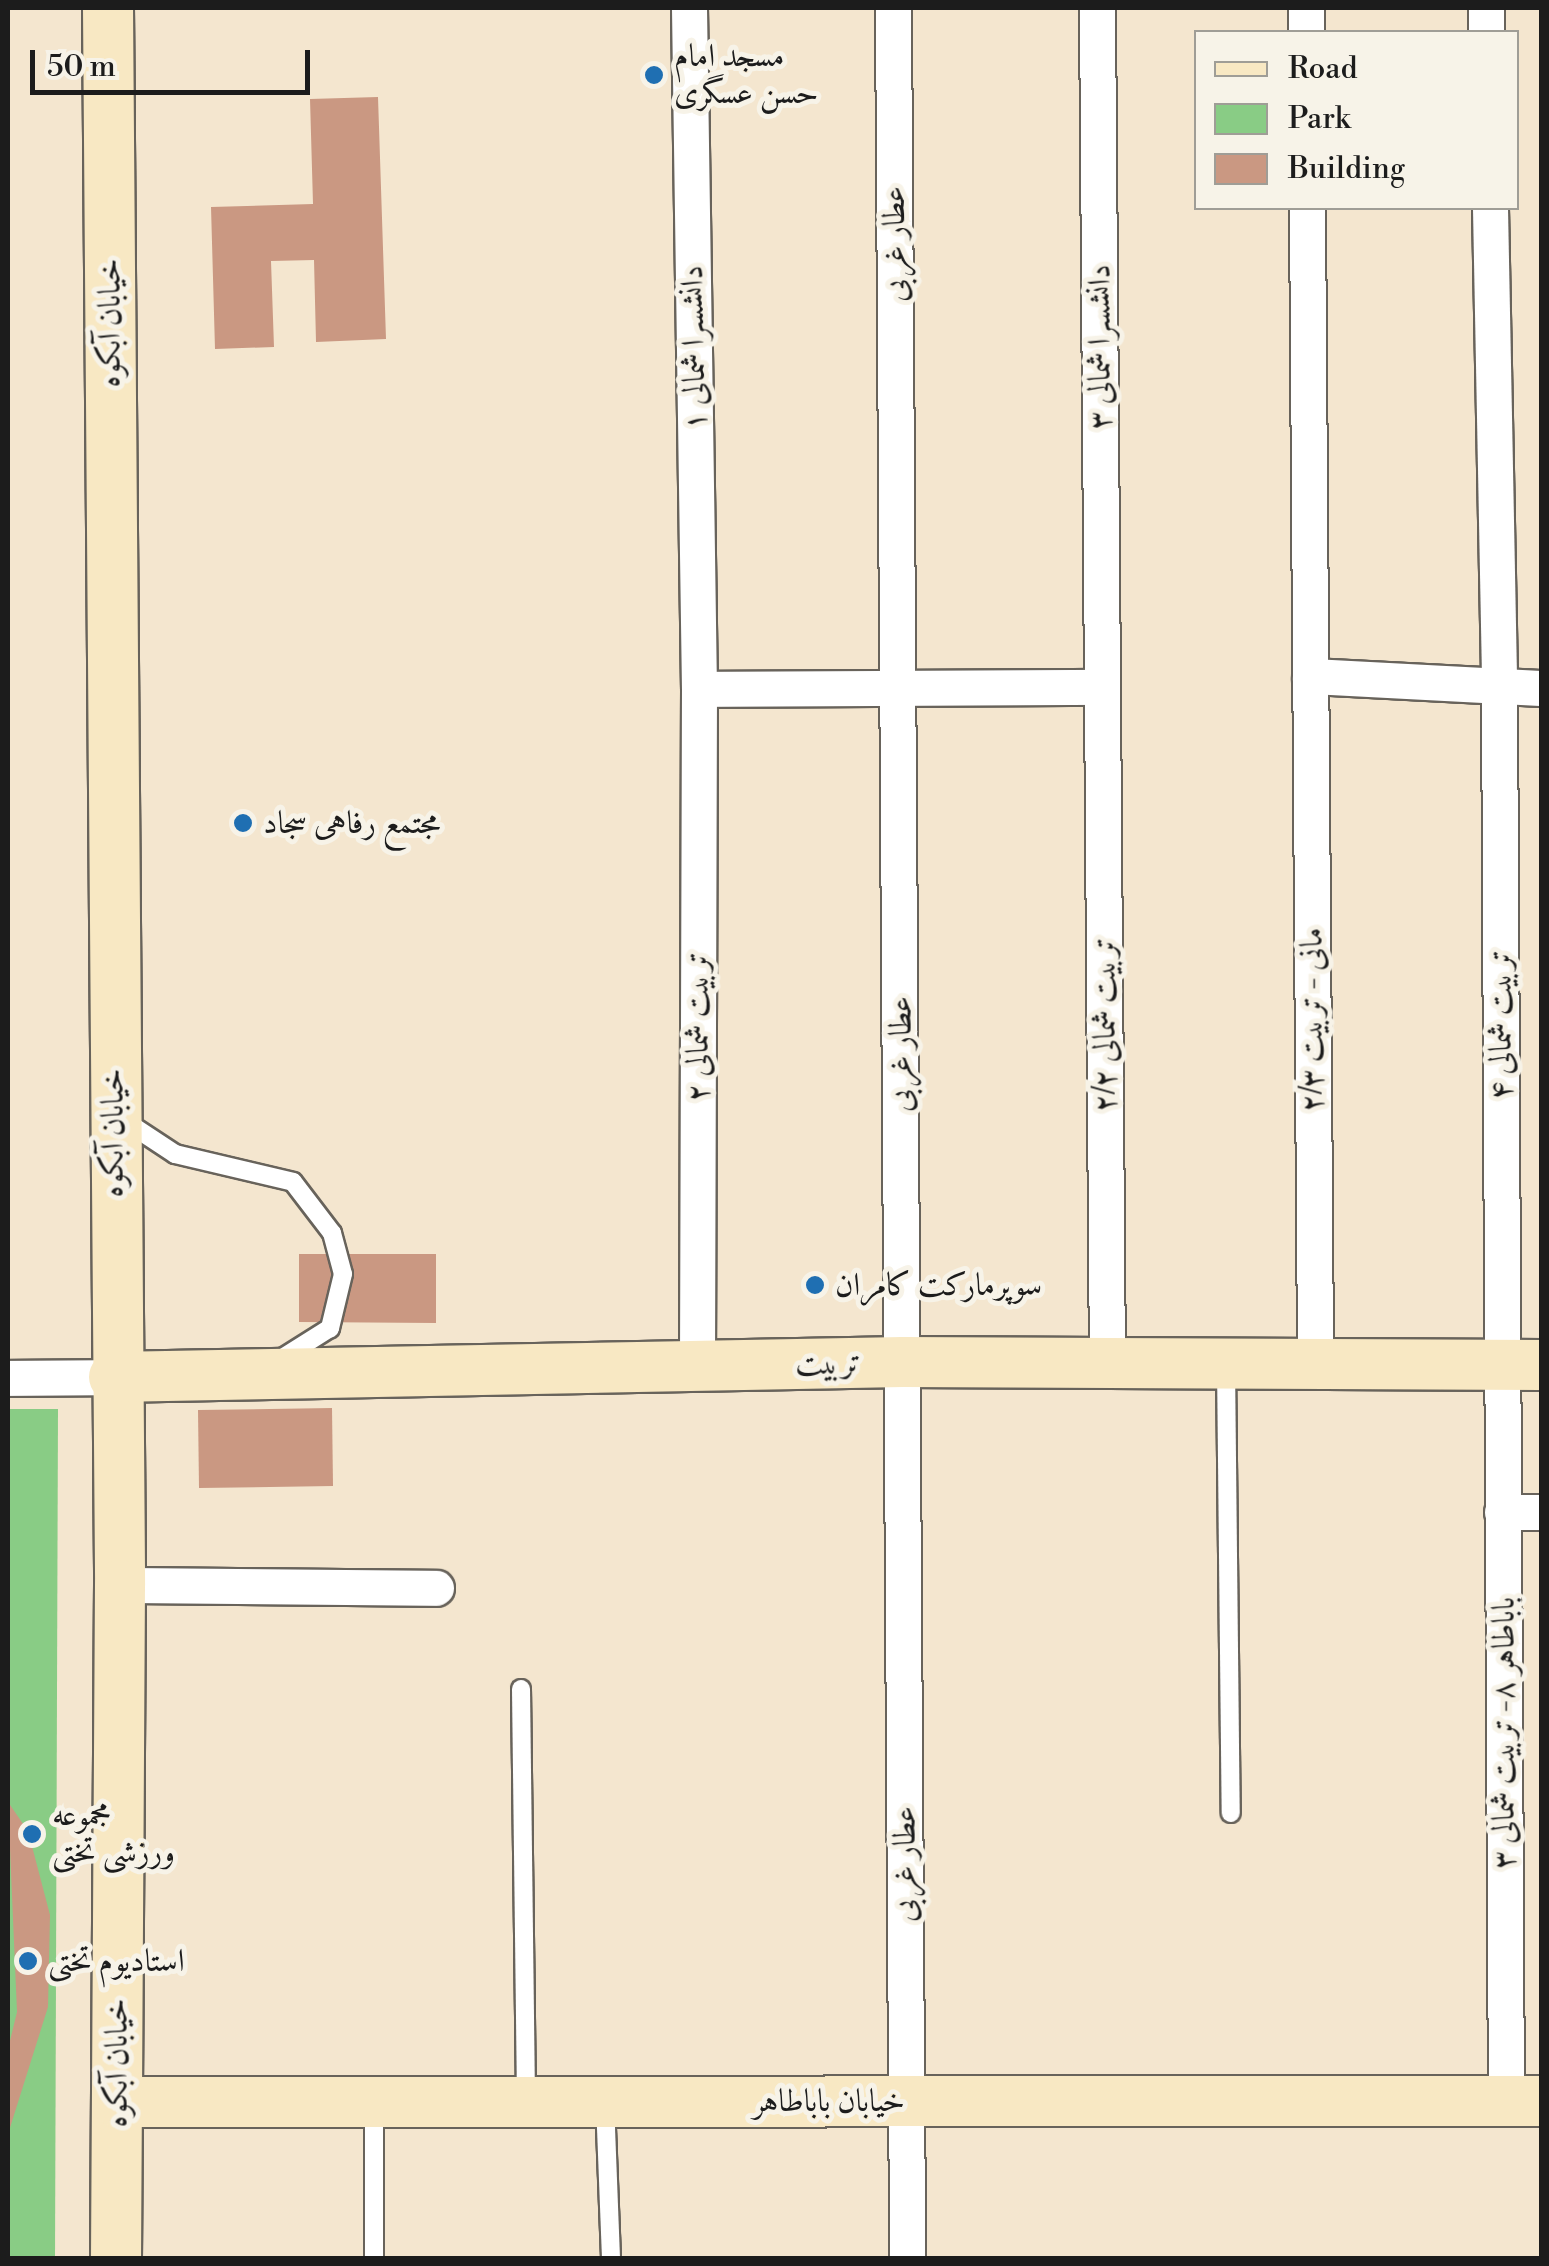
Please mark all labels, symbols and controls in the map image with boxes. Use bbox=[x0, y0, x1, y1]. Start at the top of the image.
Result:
scale bar bbox=[35, 30, 315, 92]
legend bbox=[1194, 30, 1519, 210]
place label: مسجد امام حسن عسگری bbox=[674, 38, 818, 113]
text: 50 m bbox=[47, 48, 116, 86]
text: Road bbox=[1288, 50, 1358, 88]
marker: مسجد امام حسن عسگری bbox=[643, 64, 665, 86]
text: Park bbox=[1288, 100, 1350, 138]
text: Building bbox=[1288, 150, 1405, 188]
street label: عطار غربی bbox=[875, 186, 915, 302]
street label: خیابان آبکوه bbox=[91, 258, 129, 388]
street label: دانشسرا شمالی ۳ bbox=[1081, 264, 1119, 430]
street label: دانشسرا شمالی ۱ bbox=[673, 265, 715, 431]
place label: مجتمع رفاهی سجاد bbox=[263, 804, 440, 842]
marker: مجتمع رفاهی سجاد bbox=[232, 812, 254, 834]
street label: مانی - تربیت ۲/۳ bbox=[1293, 928, 1331, 1112]
street label: تربیت شمالی ۲/۲ bbox=[1086, 937, 1124, 1113]
street label: تربیت شمالی ۴ bbox=[1482, 950, 1520, 1100]
street label: تربیت شمالی ۲ bbox=[679, 952, 717, 1102]
street label: عطار غربی bbox=[882, 996, 920, 1112]
street label: خیابان آبکوه bbox=[94, 1068, 132, 1198]
place label: سوپرمارکت کامران bbox=[835, 1266, 1042, 1304]
marker: سوپرمارکت کامران bbox=[804, 1274, 826, 1296]
street label: تربیت bbox=[795, 1344, 861, 1384]
street label: باباطاهر ۸- تربیت شمالی ۳ bbox=[1485, 1597, 1523, 1869]
place label: مجموعه ورزشی تختی bbox=[52, 1797, 175, 1872]
street label: عطار غربی bbox=[886, 1806, 924, 1922]
marker: مجموعه ورزشی تختی bbox=[21, 1823, 43, 1845]
place label: استادیوم تختی bbox=[48, 1942, 185, 1980]
marker: استادیوم تختی bbox=[17, 1950, 39, 1972]
street label: خیابان آبکوه bbox=[98, 1998, 136, 2128]
street label: خیابان باباطاهر bbox=[753, 2082, 905, 2120]

